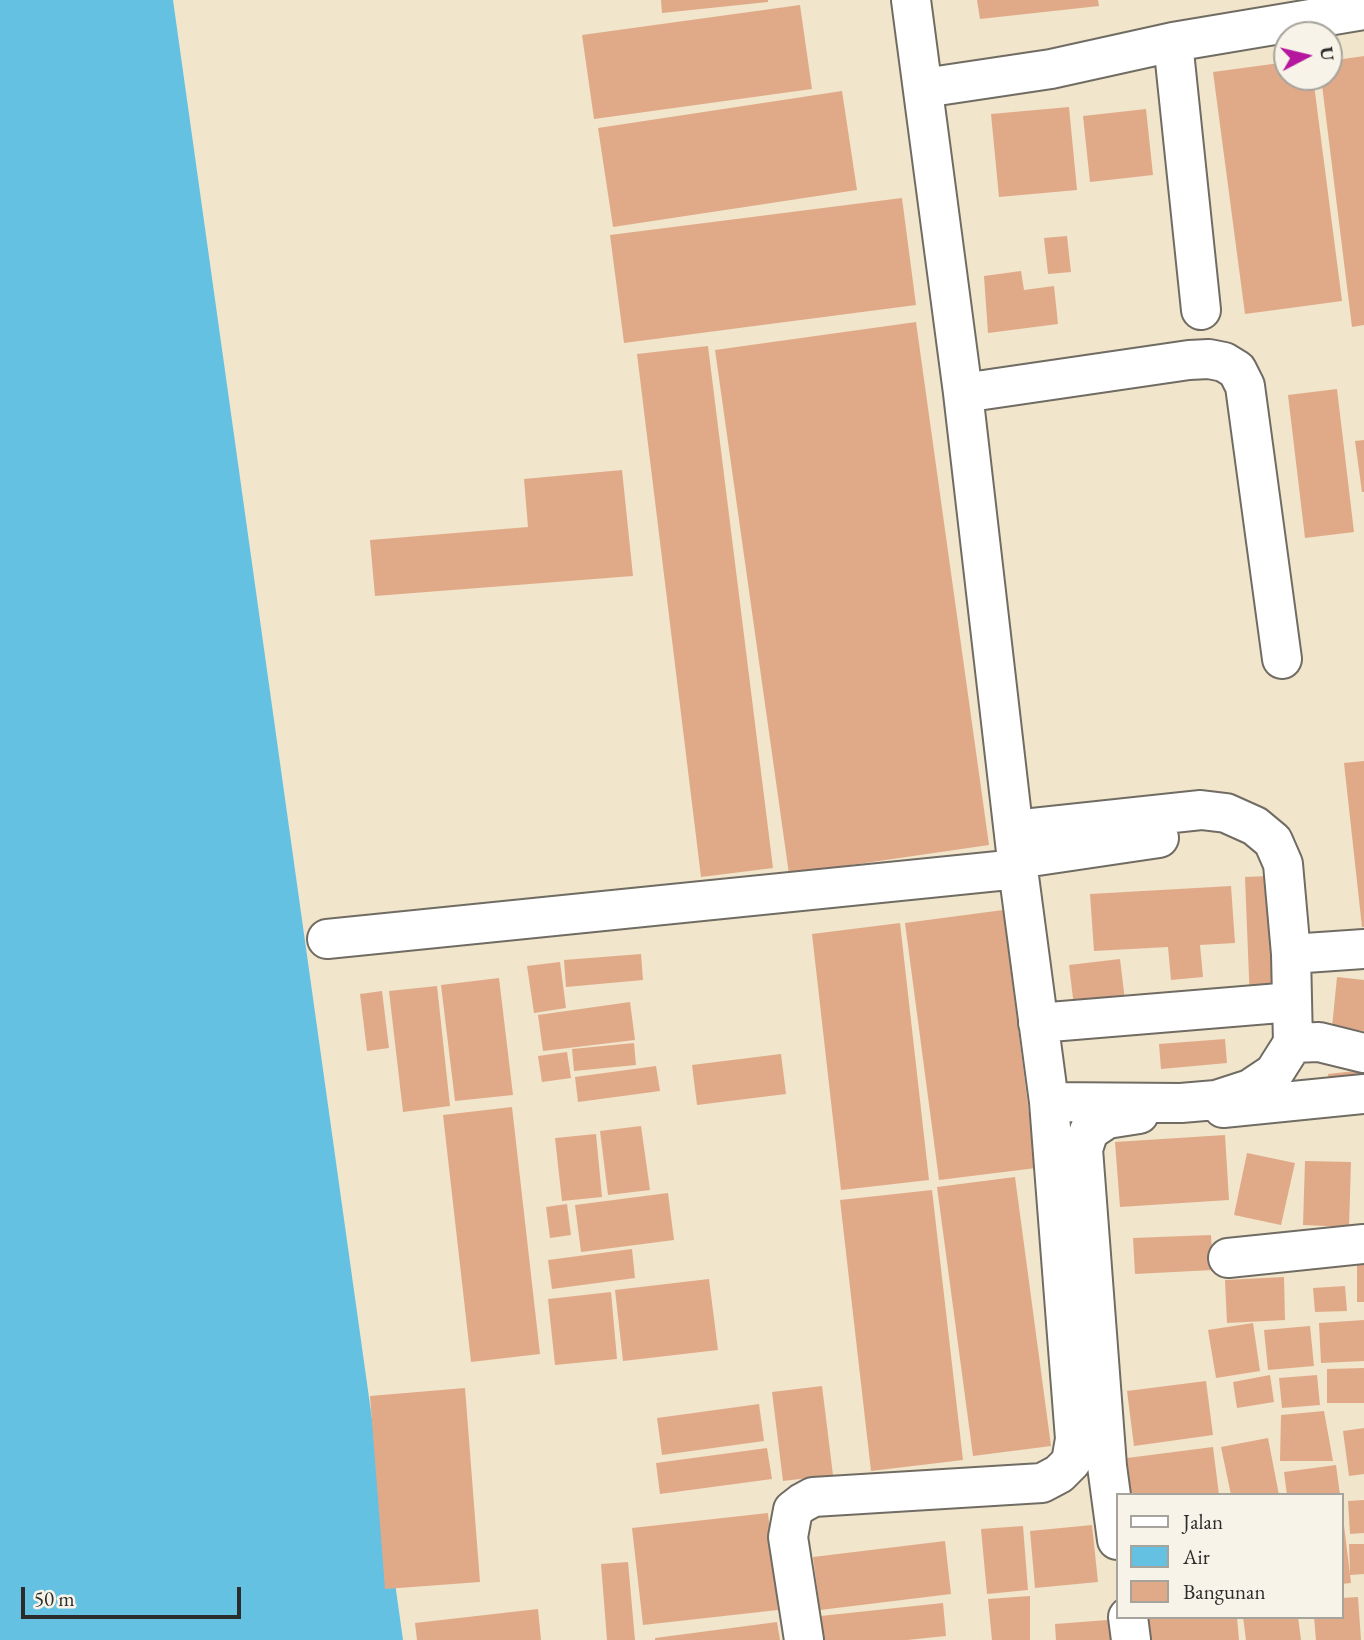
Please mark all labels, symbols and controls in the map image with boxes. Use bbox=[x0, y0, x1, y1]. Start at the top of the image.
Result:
north arrow bbox=[1273, 21, 1343, 91]
text: U bbox=[1314, 45, 1341, 62]
legend bbox=[1116, 1493, 1343, 1619]
text: Jalan bbox=[1183, 1508, 1223, 1535]
text: Air bbox=[1183, 1543, 1210, 1570]
scale bar bbox=[24, 1574, 245, 1618]
text: Bangunan bbox=[1183, 1578, 1266, 1605]
text: 50 m bbox=[34, 1585, 75, 1612]

